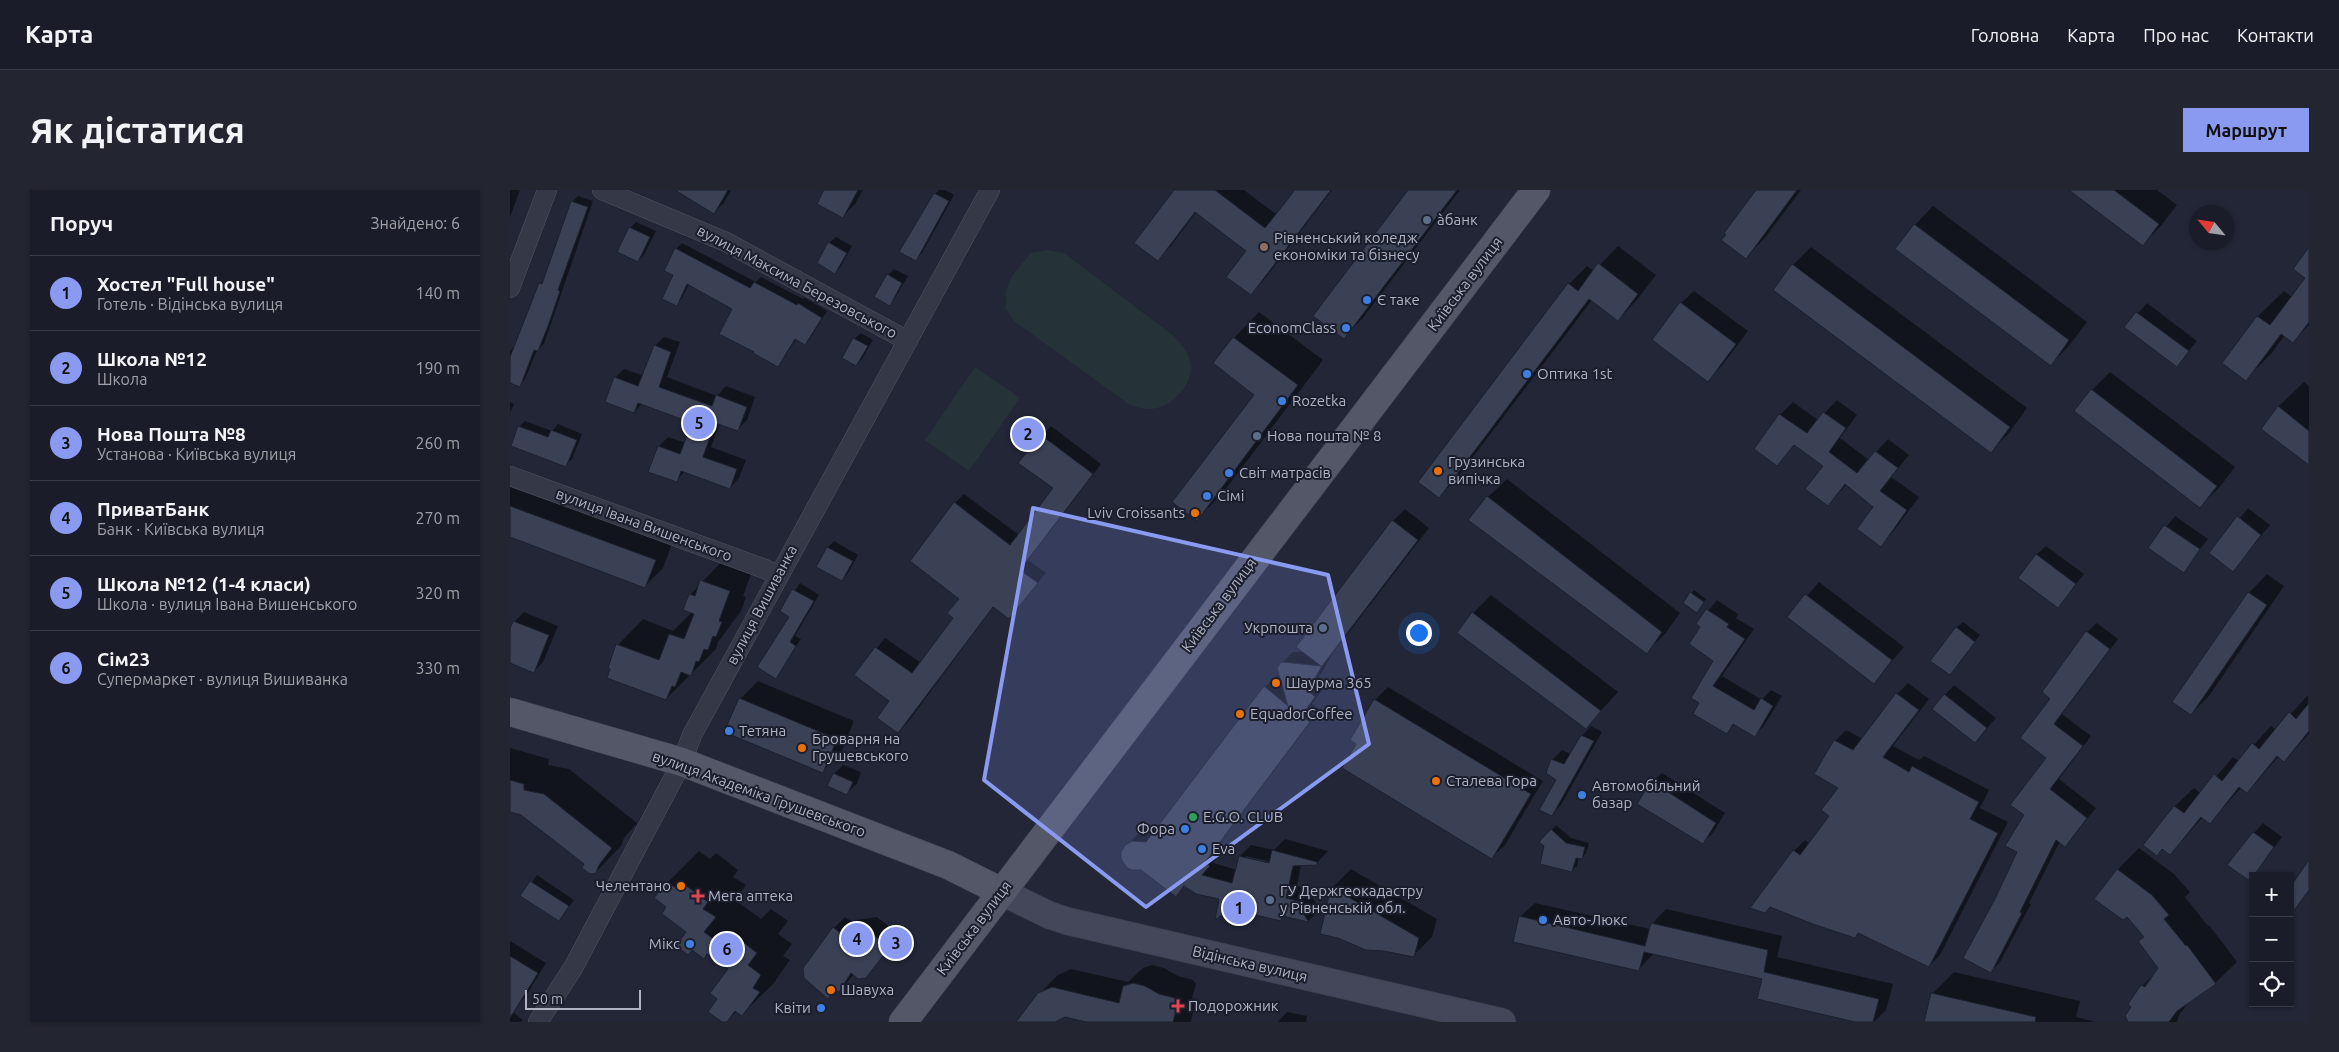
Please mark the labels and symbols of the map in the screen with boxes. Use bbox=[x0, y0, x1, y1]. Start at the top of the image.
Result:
north arrow bbox=[2189, 205, 2234, 250]
place label: а̀банк bbox=[1437, 211, 1478, 228]
marker: а̀банк bbox=[1421, 214, 1433, 226]
street label: вулиця Максима Березовського bbox=[694, 222, 900, 342]
place label: Рівненський коледж економіки та бізнесу bbox=[1274, 229, 1419, 263]
street label: Київська вулиця bbox=[1424, 233, 1505, 334]
marker: Рівненський коледж економіки та бізнесу bbox=[1258, 241, 1270, 253]
place label: Є таке bbox=[1377, 291, 1420, 308]
marker: Є таке bbox=[1361, 294, 1373, 306]
place label: EconomClass bbox=[1248, 319, 1336, 336]
marker: EconomClass bbox=[1340, 322, 1352, 334]
place label: Оптика 1st bbox=[1537, 365, 1613, 382]
marker: Оптика 1st bbox=[1521, 368, 1533, 380]
place label: Rozetka bbox=[1292, 392, 1346, 409]
marker: Rozetka bbox=[1276, 395, 1288, 407]
pin: 5 bbox=[683, 404, 715, 442]
pin: 2 bbox=[1012, 415, 1044, 453]
place label: Нова пошта № 8 bbox=[1267, 427, 1381, 444]
marker: Нова пошта № 8 bbox=[1251, 430, 1263, 442]
place label: Грузинська випічка bbox=[1448, 453, 1525, 487]
place label: Світ матрасів bbox=[1239, 464, 1331, 481]
marker: Грузинська випічка bbox=[1432, 465, 1444, 477]
marker: Світ матрасів bbox=[1223, 467, 1235, 479]
street label: вулиця Івана Вишенського bbox=[554, 485, 735, 564]
place label: Сімі bbox=[1217, 487, 1244, 504]
marker: Сімі bbox=[1201, 490, 1213, 502]
place label: Lviv Croissants bbox=[1087, 504, 1185, 521]
marker: Lviv Croissants bbox=[1189, 507, 1201, 519]
street label: вулиця Вишиванка bbox=[723, 542, 800, 667]
street label: Київська вулиця bbox=[1178, 554, 1259, 655]
place label: Укрпошта bbox=[1244, 619, 1313, 636]
your location bbox=[1406, 620, 1432, 646]
marker: Укрпошта bbox=[1317, 622, 1329, 634]
place label: Шаурма 365 bbox=[1286, 674, 1372, 691]
marker: Шаурма 365 bbox=[1270, 677, 1282, 689]
place label: EquadorCoffee bbox=[1250, 705, 1353, 722]
marker: EquadorCoffee bbox=[1234, 708, 1246, 720]
place label: Тетяна bbox=[739, 722, 786, 739]
marker: Тетяна bbox=[723, 725, 735, 737]
place label: Броварня на Грушевського bbox=[812, 730, 909, 764]
marker: Броварня на Грушевського bbox=[796, 742, 808, 754]
street label: вулиця Академіка Грушевського bbox=[650, 747, 868, 840]
place label: Сталева Гора bbox=[1446, 772, 1537, 789]
marker: Сталева Гора bbox=[1430, 775, 1442, 787]
place label: Автомобільний базар bbox=[1592, 777, 1701, 811]
marker: Автомобільний базар bbox=[1576, 789, 1588, 801]
place label: E.G.O. CLUB bbox=[1203, 808, 1283, 825]
marker: E.G.O. CLUB bbox=[1187, 811, 1199, 823]
place label: Фора bbox=[1137, 820, 1175, 837]
marker: Фора bbox=[1179, 823, 1191, 835]
place label: Eva bbox=[1212, 840, 1235, 857]
marker: Eva bbox=[1196, 843, 1208, 855]
place label: Челентано bbox=[596, 877, 671, 894]
street label: Київська вулиця bbox=[933, 877, 1014, 978]
marker: Челентано bbox=[675, 880, 687, 892]
place label: ГУ Держгеокадастру у Рівненській обл. bbox=[1280, 882, 1423, 916]
place label: Мега аптека bbox=[708, 887, 793, 904]
pin: 1 bbox=[1223, 889, 1255, 927]
marker: Мега аптека bbox=[692, 890, 704, 902]
marker: ГУ Держгеокадастру у Рівненській обл. bbox=[1264, 894, 1276, 906]
place label: Авто-Люкс bbox=[1553, 911, 1628, 928]
marker: Авто-Люкс bbox=[1537, 914, 1549, 926]
pin: 4 bbox=[841, 920, 873, 958]
pin: 3 bbox=[880, 924, 912, 962]
pin: 6 bbox=[711, 930, 743, 968]
place label: Мікс bbox=[649, 935, 680, 952]
marker: Мікс bbox=[684, 938, 696, 950]
street label: Відінська вулиця bbox=[1191, 942, 1309, 985]
place label: Шавуха bbox=[841, 981, 894, 998]
marker: Шавуха bbox=[825, 984, 837, 996]
scale bar bbox=[525, 987, 641, 1010]
place label: Подорожник bbox=[1188, 997, 1279, 1014]
place label: Квіти bbox=[774, 999, 811, 1016]
marker: Подорожник bbox=[1172, 1000, 1184, 1012]
marker: Квіти bbox=[815, 1002, 827, 1014]

